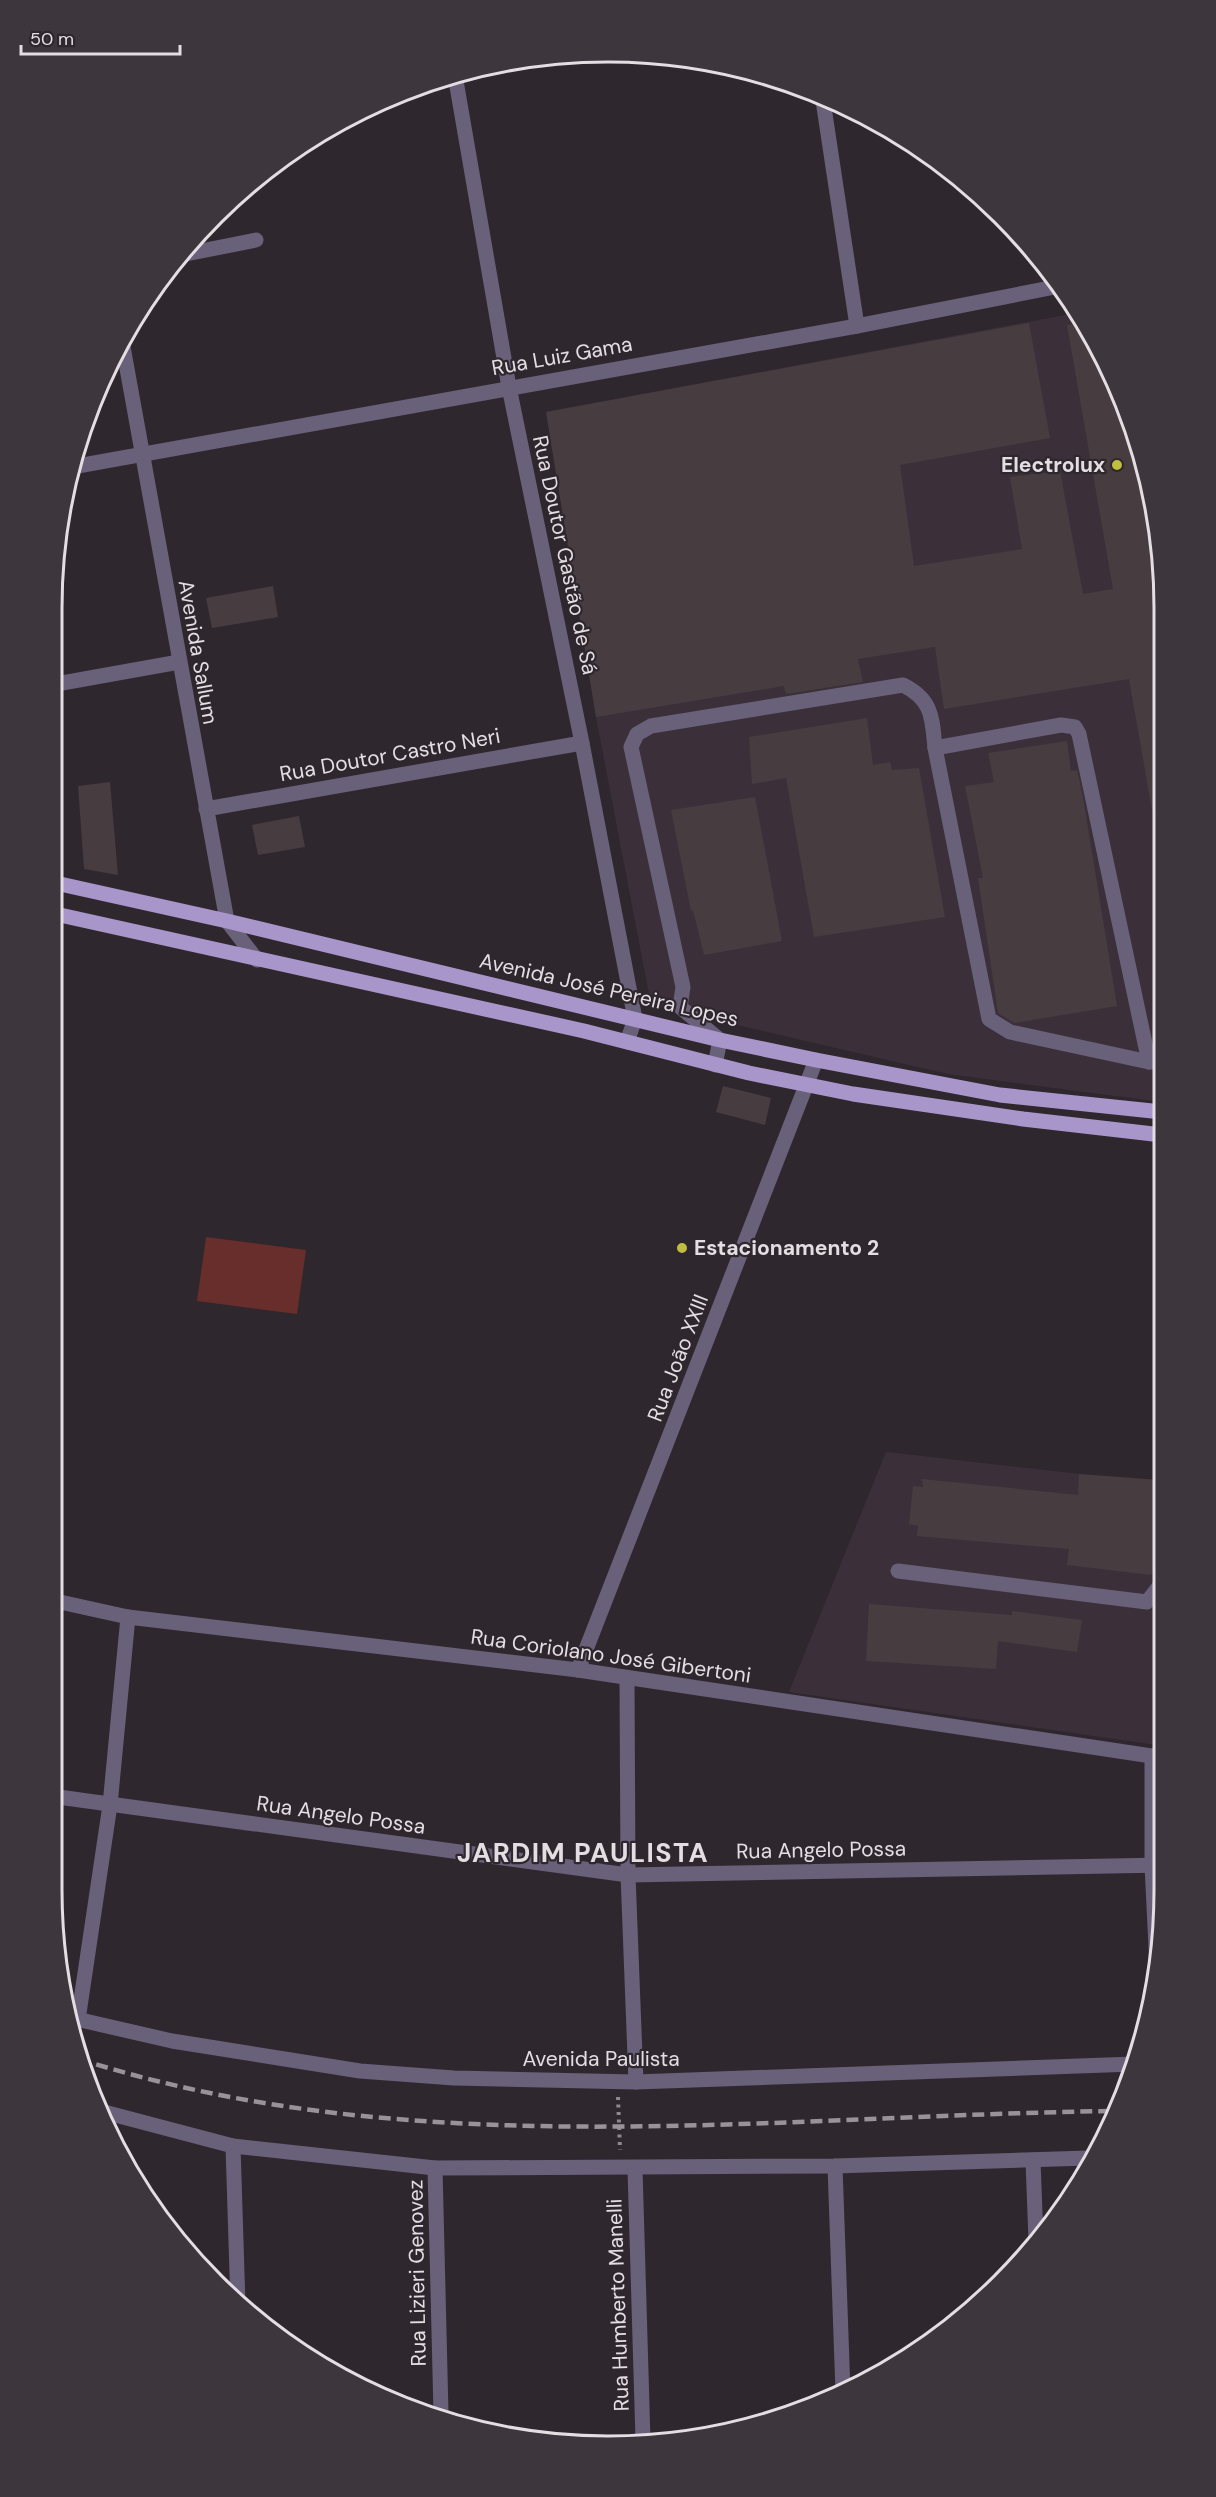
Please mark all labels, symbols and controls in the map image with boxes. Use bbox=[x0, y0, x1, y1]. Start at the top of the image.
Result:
scale bar bbox=[21, 18, 180, 56]
text: 50 m bbox=[30, 27, 74, 51]
street label: Rua Luiz Gama bbox=[489, 330, 635, 382]
street label: Rua Doutor Gastão de Sá bbox=[526, 433, 604, 677]
place label: Electrolux bbox=[1001, 451, 1105, 479]
marker: Electrolux bbox=[1110, 458, 1124, 472]
street label: Avenida Sallum bbox=[172, 578, 224, 726]
street label: Rua Doutor Castro Neri bbox=[277, 722, 503, 788]
street label: Avenida José Pereira Lopes bbox=[477, 947, 741, 1033]
place label: Estacionamento 2 bbox=[694, 1234, 879, 1262]
marker: Estacionamento 2 bbox=[675, 1241, 689, 1255]
street label: Rua João XXIII bbox=[641, 1290, 715, 1426]
street label: Rua Coriolano José Gibertoni bbox=[469, 1622, 753, 1690]
street label: Rua Angelo Possa bbox=[255, 1789, 427, 1841]
district label: JARDIM PAULISTA bbox=[457, 1835, 709, 1870]
street label: Rua Angelo Possa bbox=[736, 1835, 906, 1865]
street label: Avenida Paulista bbox=[522, 2045, 680, 2073]
street label: Rua Lizieri Genovez bbox=[401, 2180, 433, 2366]
street label: Rua Humberto Manelli bbox=[600, 2198, 636, 2412]

